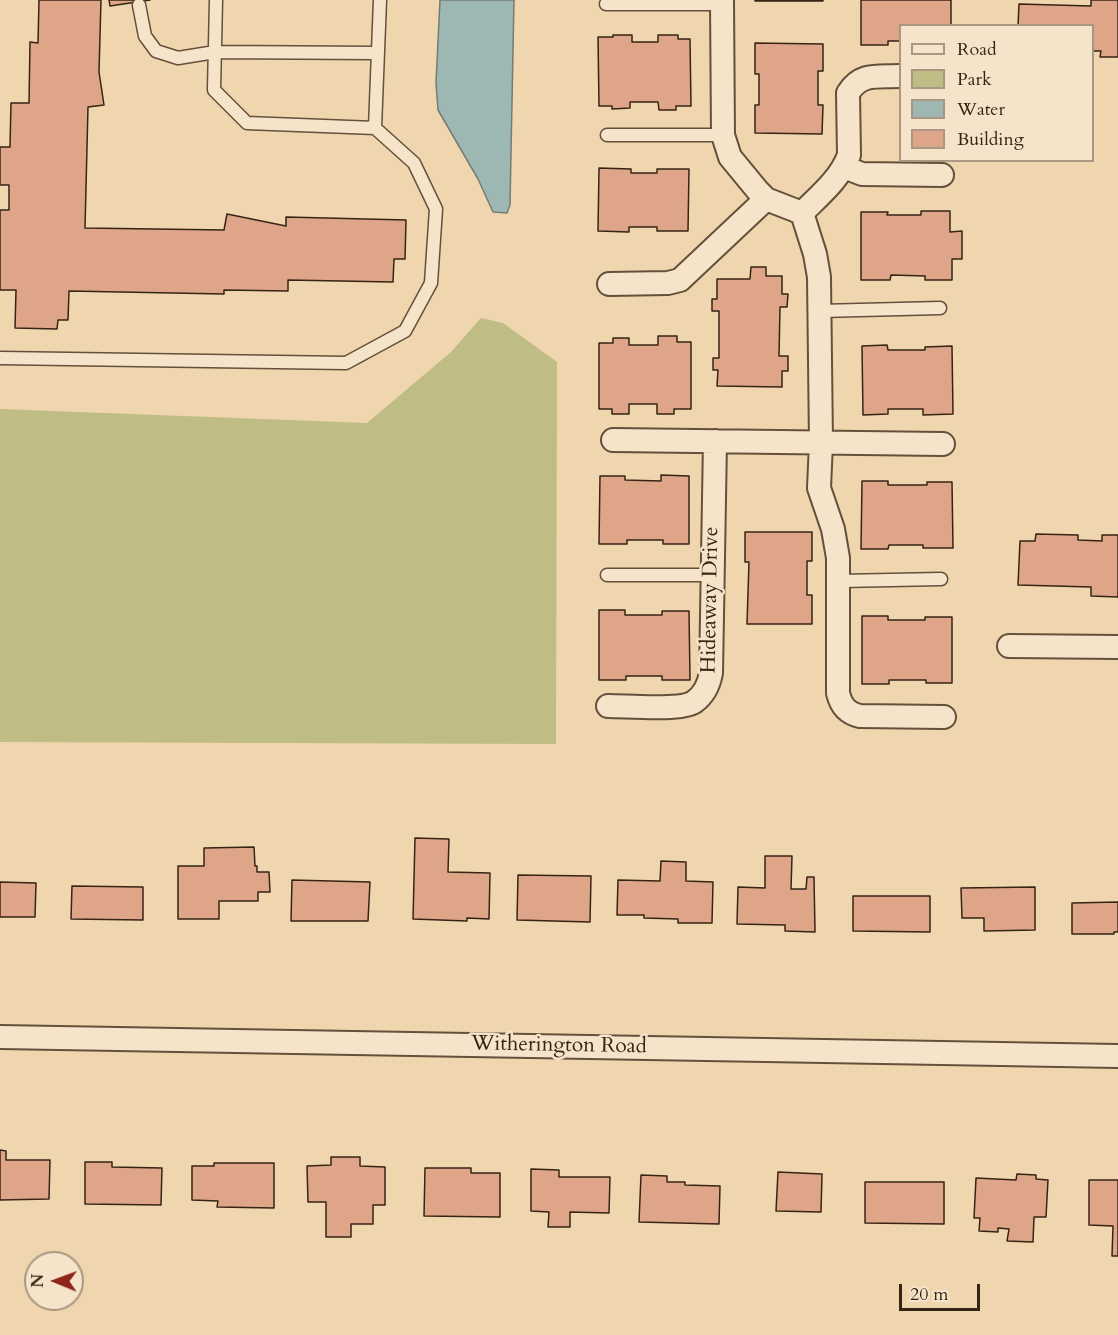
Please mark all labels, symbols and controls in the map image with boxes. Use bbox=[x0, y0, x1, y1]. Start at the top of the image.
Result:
legend bbox=[899, 24, 1094, 162]
text: Road bbox=[957, 37, 997, 62]
text: Park bbox=[957, 67, 992, 92]
text: Water bbox=[957, 97, 1005, 122]
text: Building bbox=[957, 127, 1024, 152]
street label: Hideaway Drive bbox=[697, 526, 725, 674]
street label: Witherington Road bbox=[471, 1032, 647, 1060]
north arrow bbox=[24, 1251, 84, 1311]
scale bar bbox=[902, 1272, 983, 1310]
text: N bbox=[27, 1274, 49, 1288]
text: 20 m bbox=[910, 1282, 949, 1307]

